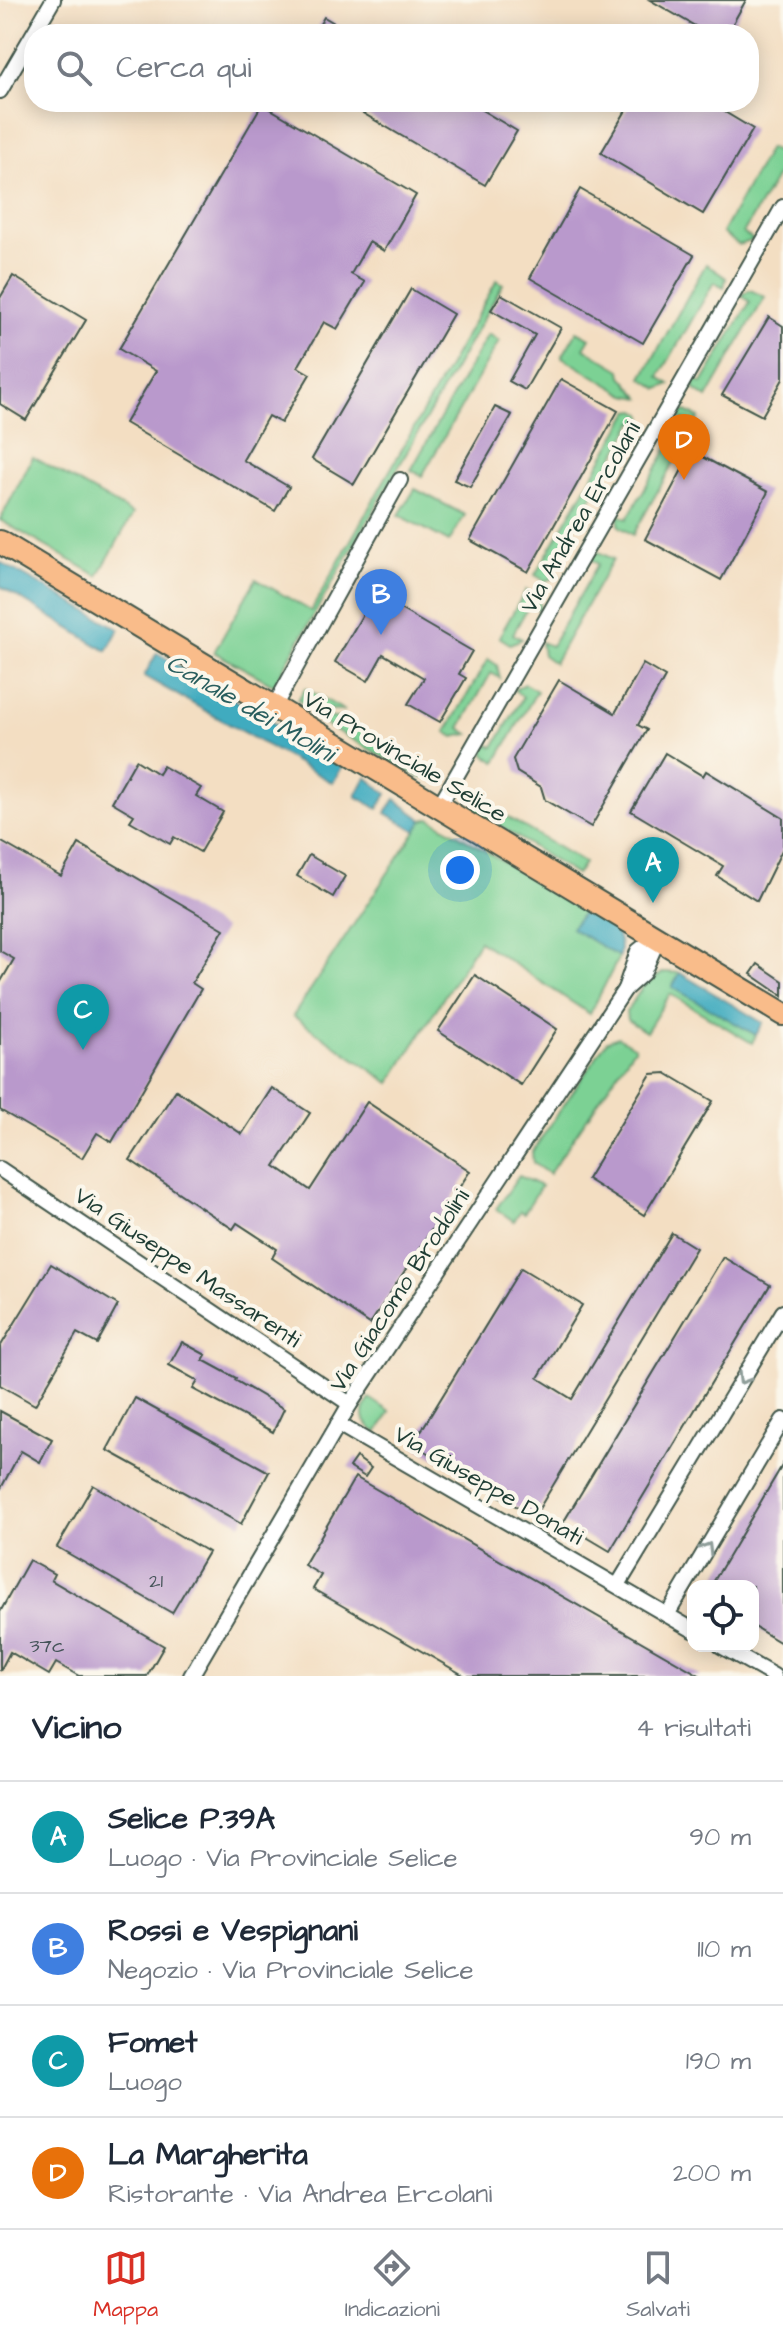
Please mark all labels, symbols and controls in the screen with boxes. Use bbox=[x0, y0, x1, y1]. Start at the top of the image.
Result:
search box bbox=[24, 24, 759, 112]
icon: search bbox=[52, 46, 96, 90]
text: Cerca qui bbox=[116, 47, 251, 89]
pin: D bbox=[658, 414, 710, 480]
street label: Via Andrea Ercolani bbox=[512, 415, 650, 620]
pin: B bbox=[355, 569, 407, 635]
water label: Canale dei Molini bbox=[160, 645, 344, 772]
street label: Via Provinciale Selice bbox=[296, 683, 513, 831]
pin: A bbox=[627, 837, 679, 903]
your location bbox=[440, 850, 480, 890]
pin: C bbox=[57, 984, 109, 1050]
street label: Via Giuseppe Massarenti bbox=[67, 1179, 308, 1357]
street label: Via Giacomo Brodolini bbox=[321, 1182, 479, 1399]
one-way arrow bbox=[737, 1370, 752, 1385]
street label: Via Giuseppe Donati bbox=[387, 1418, 590, 1554]
one-way arrow bbox=[697, 1542, 713, 1557]
house number: 21 bbox=[149, 1567, 163, 1595]
map controls bbox=[687, 1580, 759, 1652]
button: locate bbox=[687, 1580, 759, 1652]
house number: 37c bbox=[29, 1632, 65, 1660]
text: Vicino bbox=[32, 1704, 121, 1752]
text: 4 risultati bbox=[636, 1710, 751, 1746]
text: Selice P.39A bbox=[108, 1798, 275, 1840]
text: A bbox=[50, 1819, 66, 1855]
text: 90 m bbox=[689, 1819, 751, 1855]
text: Luogo · Via Provinciale Selice bbox=[108, 1840, 458, 1876]
text: Rossi e Vespignani bbox=[108, 1910, 358, 1952]
text: B bbox=[49, 1931, 67, 1967]
text: 110 m bbox=[697, 1931, 751, 1967]
text: Negozio · Via Provinciale Selice bbox=[108, 1952, 474, 1988]
text: Fomet bbox=[108, 2022, 197, 2064]
text: C bbox=[49, 2043, 67, 2079]
text: 190 m bbox=[686, 2043, 751, 2079]
text: Luogo bbox=[108, 2064, 182, 2100]
text: La Margherita bbox=[108, 2134, 308, 2176]
text: D bbox=[50, 2155, 66, 2191]
text: 200 m bbox=[673, 2155, 751, 2191]
text: Ristorante · Via Andrea Ercolani bbox=[108, 2176, 492, 2212]
tab: Mappa bbox=[93, 2246, 158, 2325]
tab: Indicazioni bbox=[345, 2246, 440, 2325]
tab: Salvati bbox=[626, 2246, 690, 2325]

